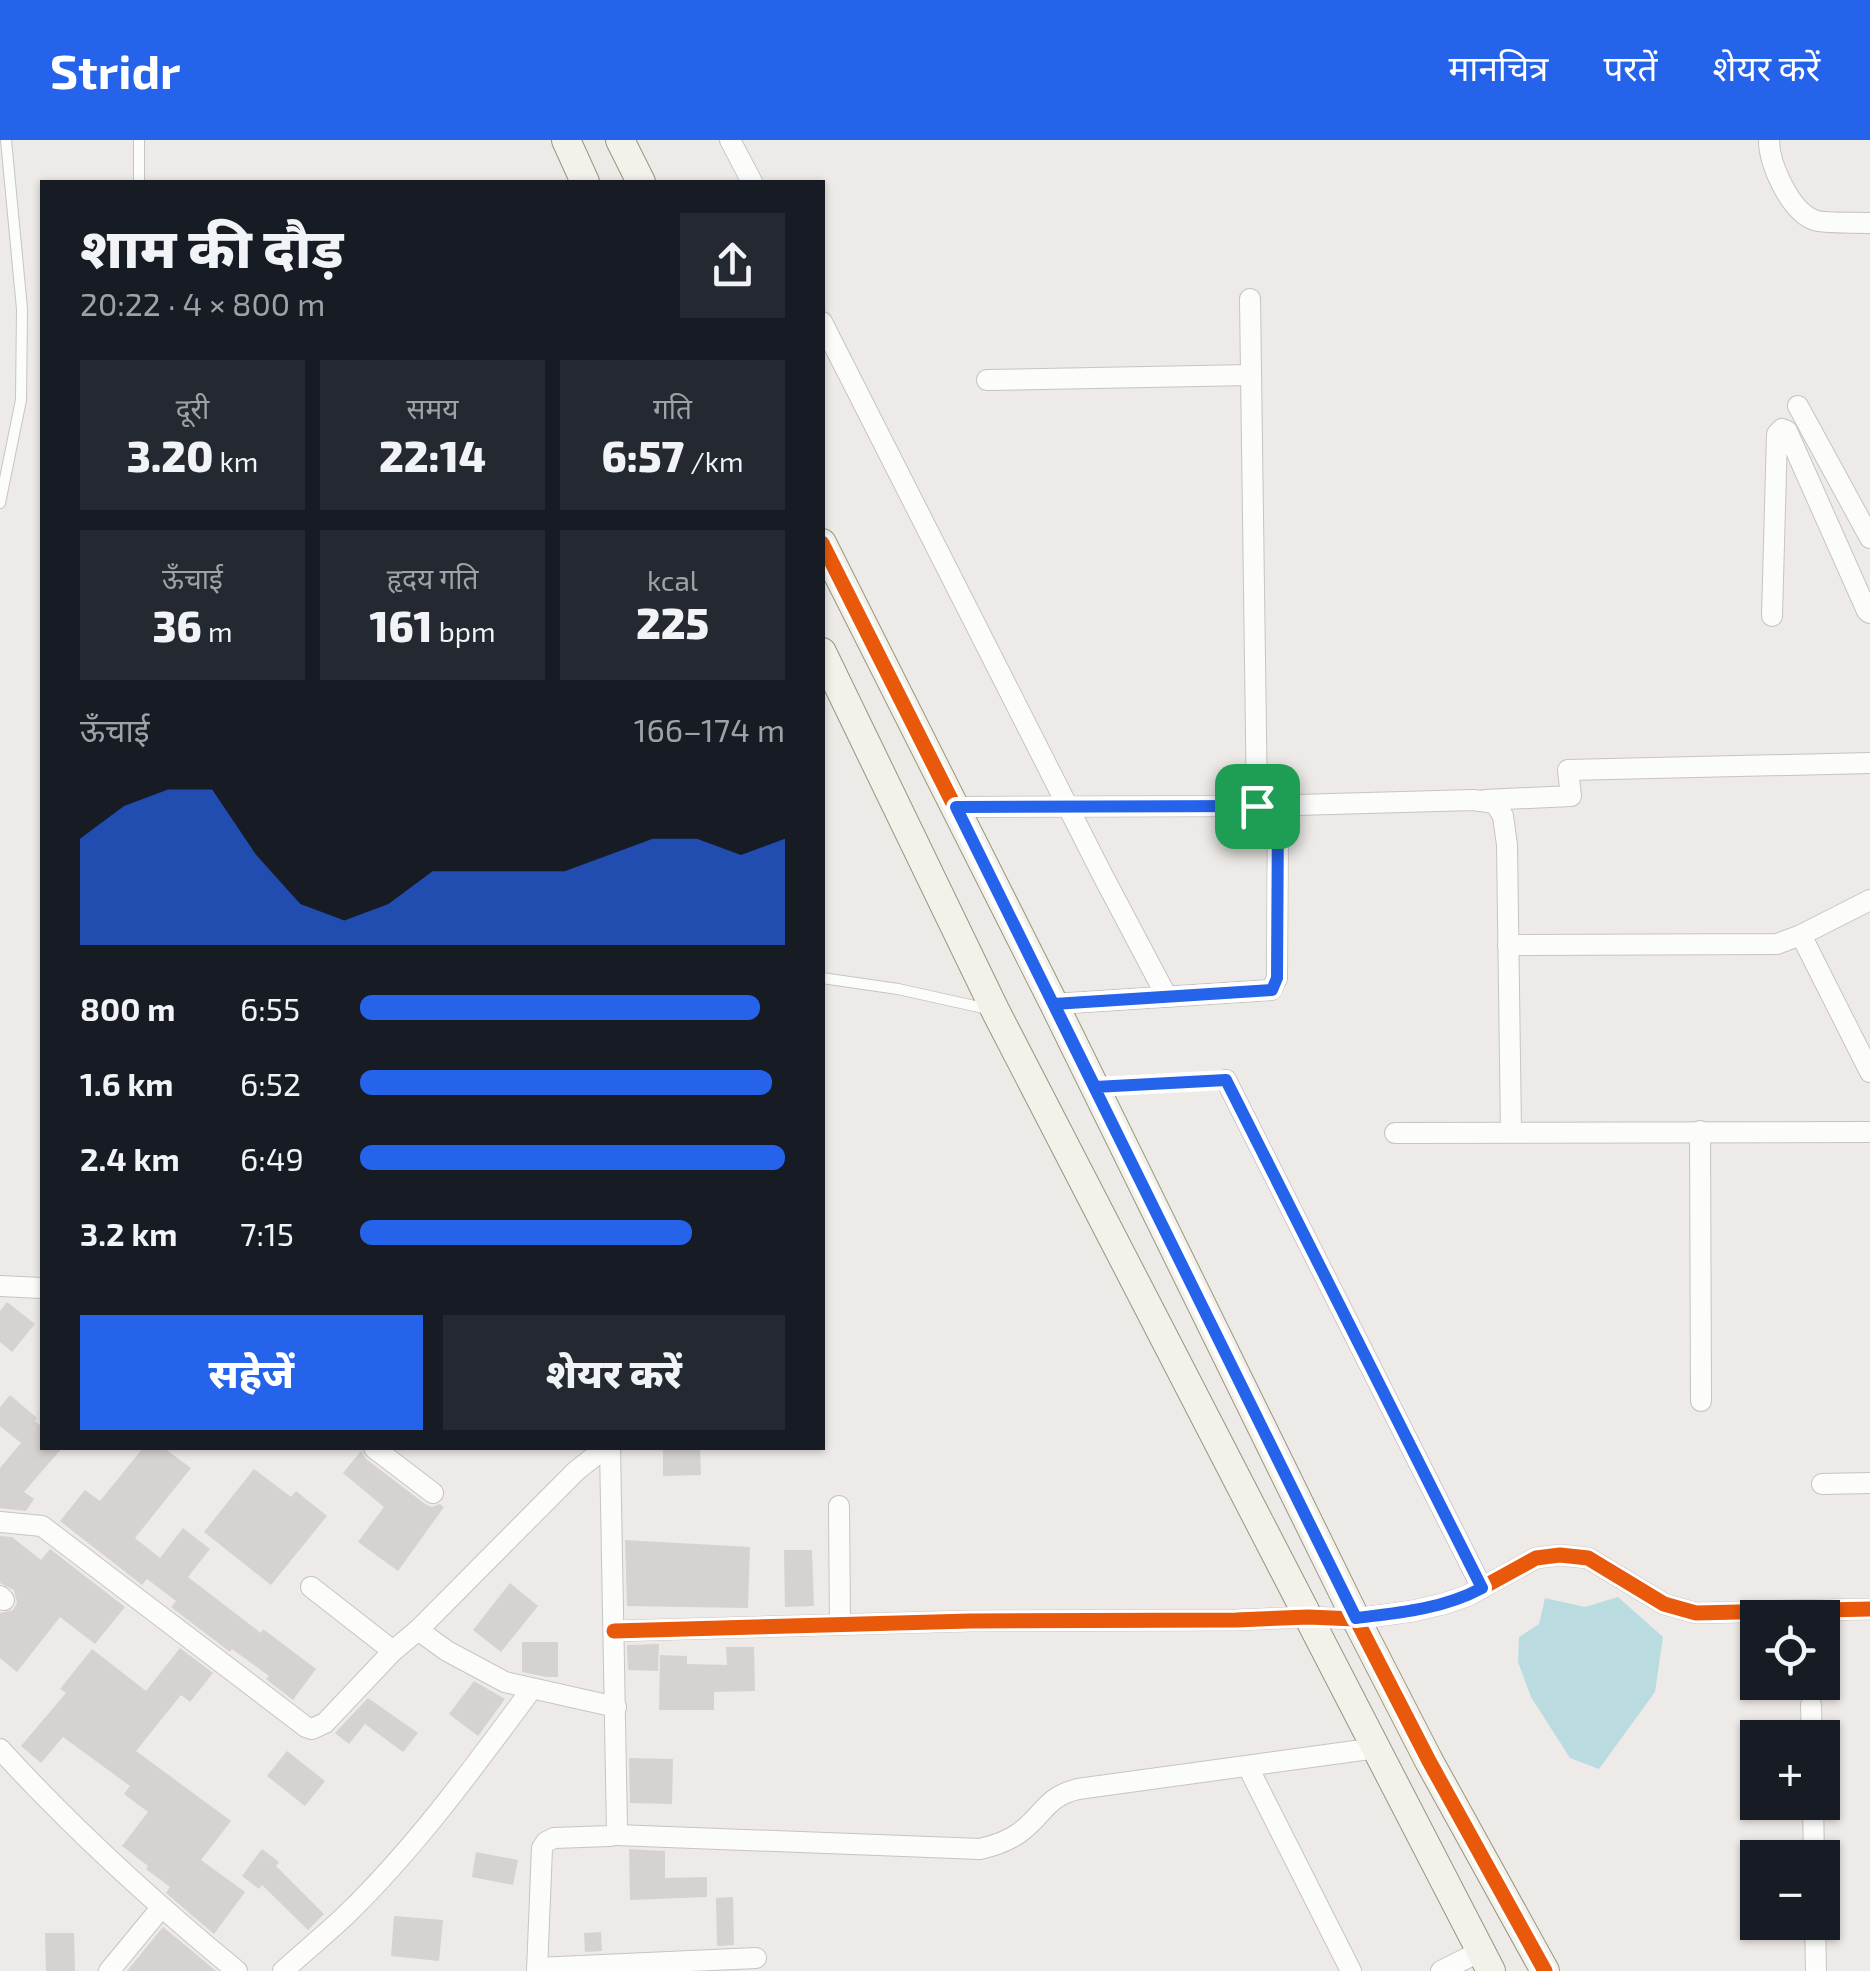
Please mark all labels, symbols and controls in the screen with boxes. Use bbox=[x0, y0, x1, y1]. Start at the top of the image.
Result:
text: Stridr bbox=[50, 41, 181, 99]
text: मानचित्र bbox=[1448, 46, 1548, 88]
text: परतें bbox=[1603, 46, 1658, 88]
text: शेयर करें bbox=[1713, 46, 1820, 88]
text: शाम की दौड़ bbox=[80, 213, 343, 279]
button: share bbox=[680, 213, 785, 318]
text: 20:22 · 4 × 800 m bbox=[80, 284, 325, 322]
text: दूरी bbox=[176, 391, 209, 425]
text: समय bbox=[407, 391, 458, 425]
text: गति bbox=[653, 391, 692, 425]
text: 3.20 bbox=[127, 430, 213, 480]
text: 22:14 bbox=[379, 430, 486, 480]
text: 6:57 bbox=[601, 430, 684, 480]
text: km bbox=[213, 444, 258, 478]
text: /km bbox=[684, 444, 744, 478]
text: ऊँचाई bbox=[162, 561, 223, 595]
text: हृदय गति bbox=[387, 561, 478, 595]
text: kcal bbox=[647, 563, 698, 597]
text: 225 bbox=[636, 597, 709, 647]
text: 36 bbox=[152, 600, 202, 650]
text: 161 bbox=[369, 600, 433, 650]
text: m bbox=[202, 614, 233, 648]
text: bpm bbox=[433, 614, 496, 648]
text: ऊँचाई bbox=[80, 710, 149, 748]
text: 166–174 m bbox=[634, 710, 785, 748]
pin bbox=[1215, 764, 1300, 849]
icon: arrive bbox=[1230, 779, 1285, 834]
text: 800 m bbox=[80, 989, 175, 1027]
text: 6:55 bbox=[240, 989, 300, 1027]
text: 1.6 km bbox=[80, 1064, 174, 1102]
text: 6:52 bbox=[240, 1064, 301, 1102]
text: 2.4 km bbox=[80, 1139, 180, 1177]
text: 6:49 bbox=[240, 1139, 304, 1177]
text: 3.2 km bbox=[80, 1214, 178, 1252]
text: 7:15 bbox=[240, 1214, 294, 1252]
button: सहेजें bbox=[80, 1315, 423, 1430]
button: शेयर करें bbox=[443, 1315, 785, 1430]
map controls bbox=[1740, 1600, 1840, 1940]
button: locate bbox=[1740, 1600, 1840, 1700]
button: + bbox=[1740, 1720, 1840, 1820]
button: − bbox=[1740, 1840, 1840, 1940]

